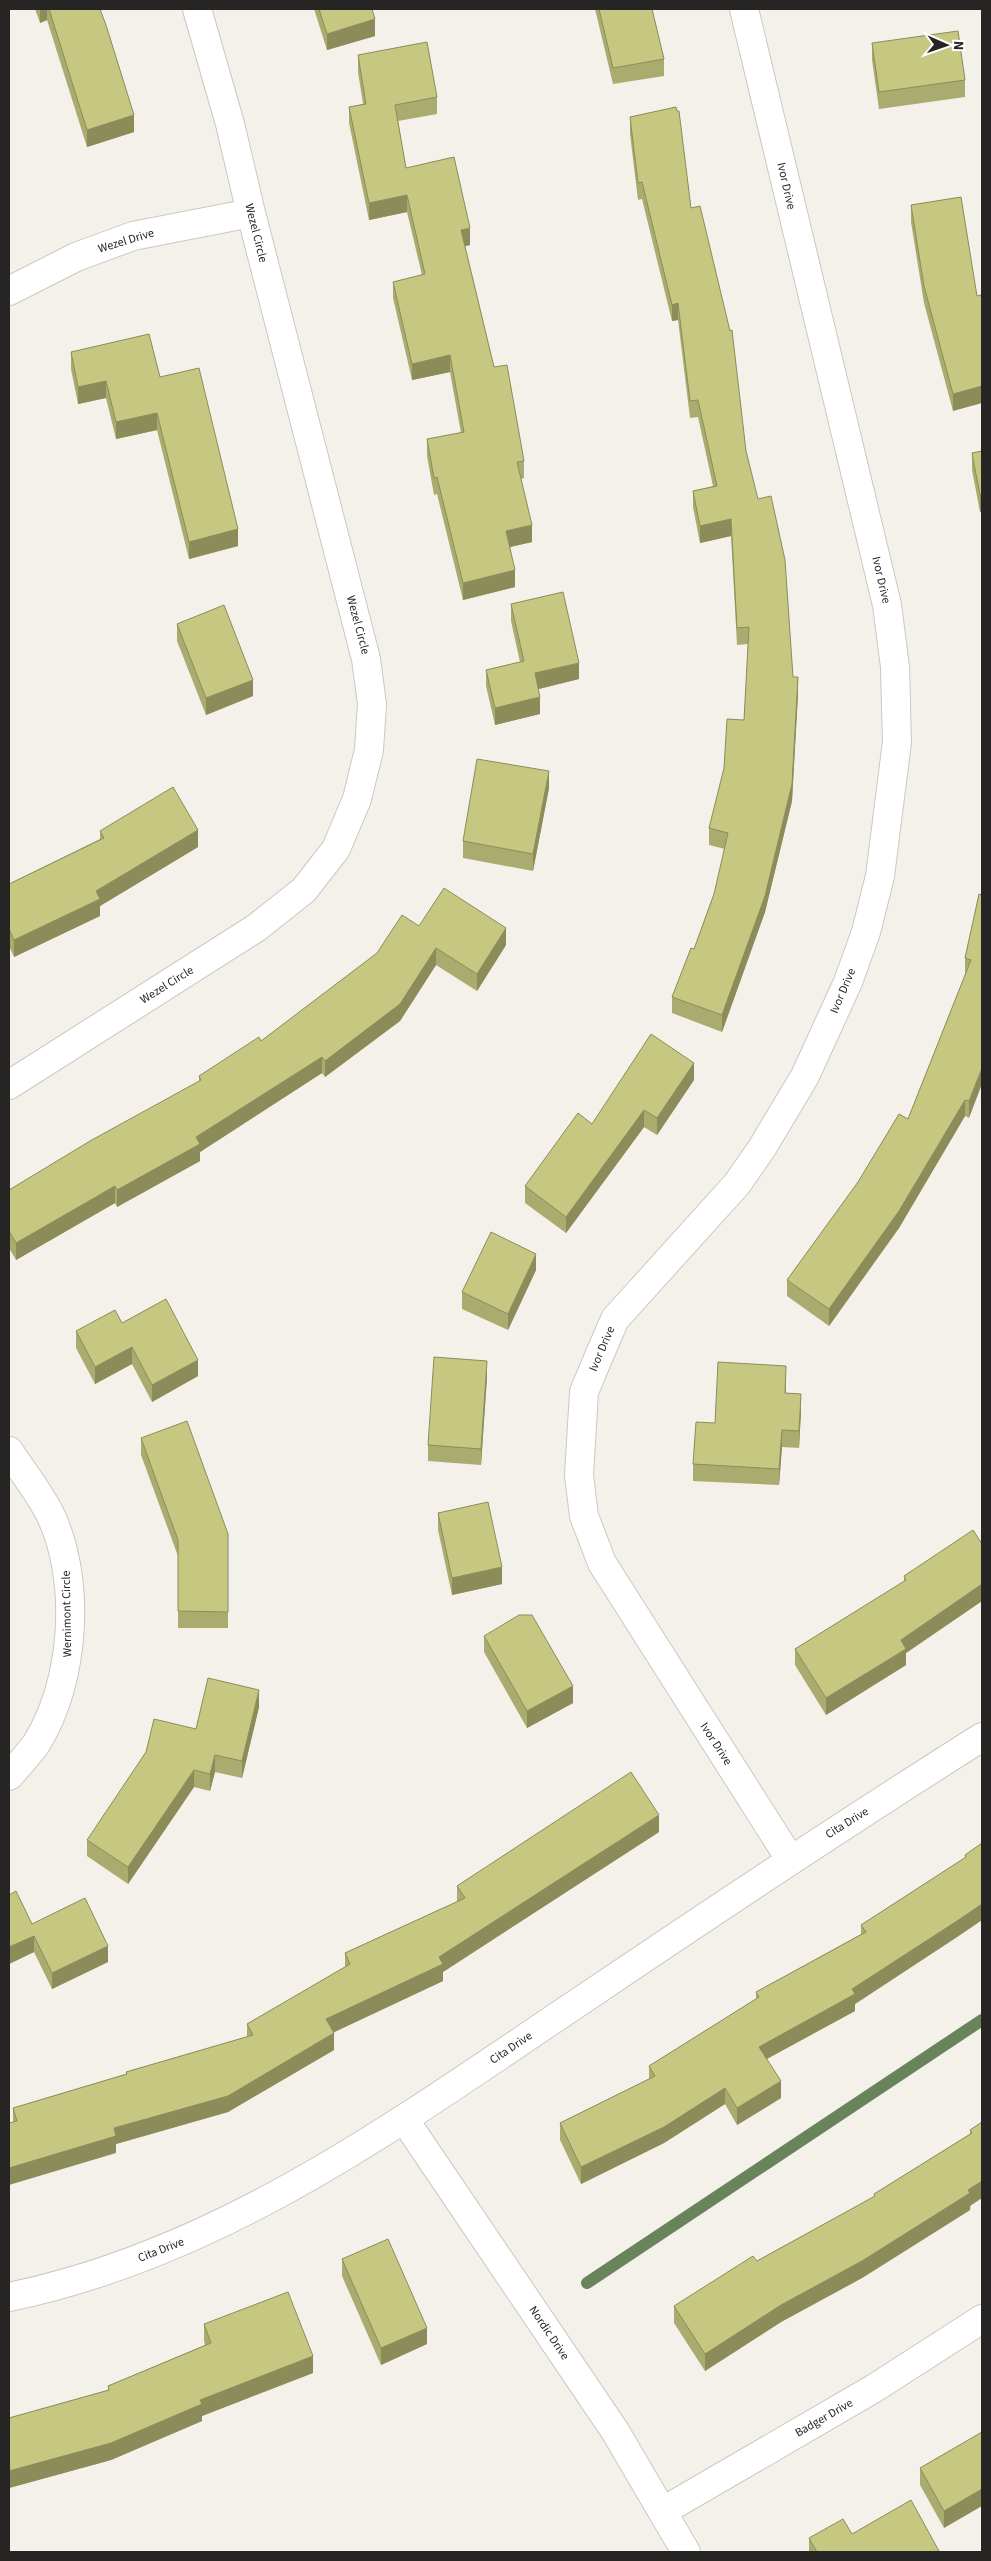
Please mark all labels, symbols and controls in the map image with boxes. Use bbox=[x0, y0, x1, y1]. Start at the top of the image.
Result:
north arrow bbox=[921, 20, 971, 70]
text: N bbox=[948, 40, 968, 50]
street label: Ivor Drive bbox=[772, 161, 800, 211]
street label: Wezel Circle bbox=[240, 202, 272, 264]
street label: Wezel Drive bbox=[96, 224, 156, 258]
street label: Ivor Drive bbox=[867, 555, 895, 605]
street label: Wezel Circle bbox=[342, 594, 374, 656]
street label: Wezel Circle bbox=[137, 962, 197, 1008]
street label: Ivor Drive bbox=[826, 966, 860, 1016]
street label: Ivor Drive bbox=[585, 1324, 619, 1374]
street label: Wernimont Circle bbox=[58, 1570, 76, 1658]
street label: Ivor Drive bbox=[696, 1719, 736, 1769]
street label: Cita Drive bbox=[822, 1803, 872, 1843]
street label: Cita Drive bbox=[486, 2027, 536, 2068]
street label: Cita Drive bbox=[136, 2233, 187, 2267]
street label: Nordic Drive bbox=[525, 2303, 573, 2363]
street label: Badger Drive bbox=[792, 2395, 856, 2441]

